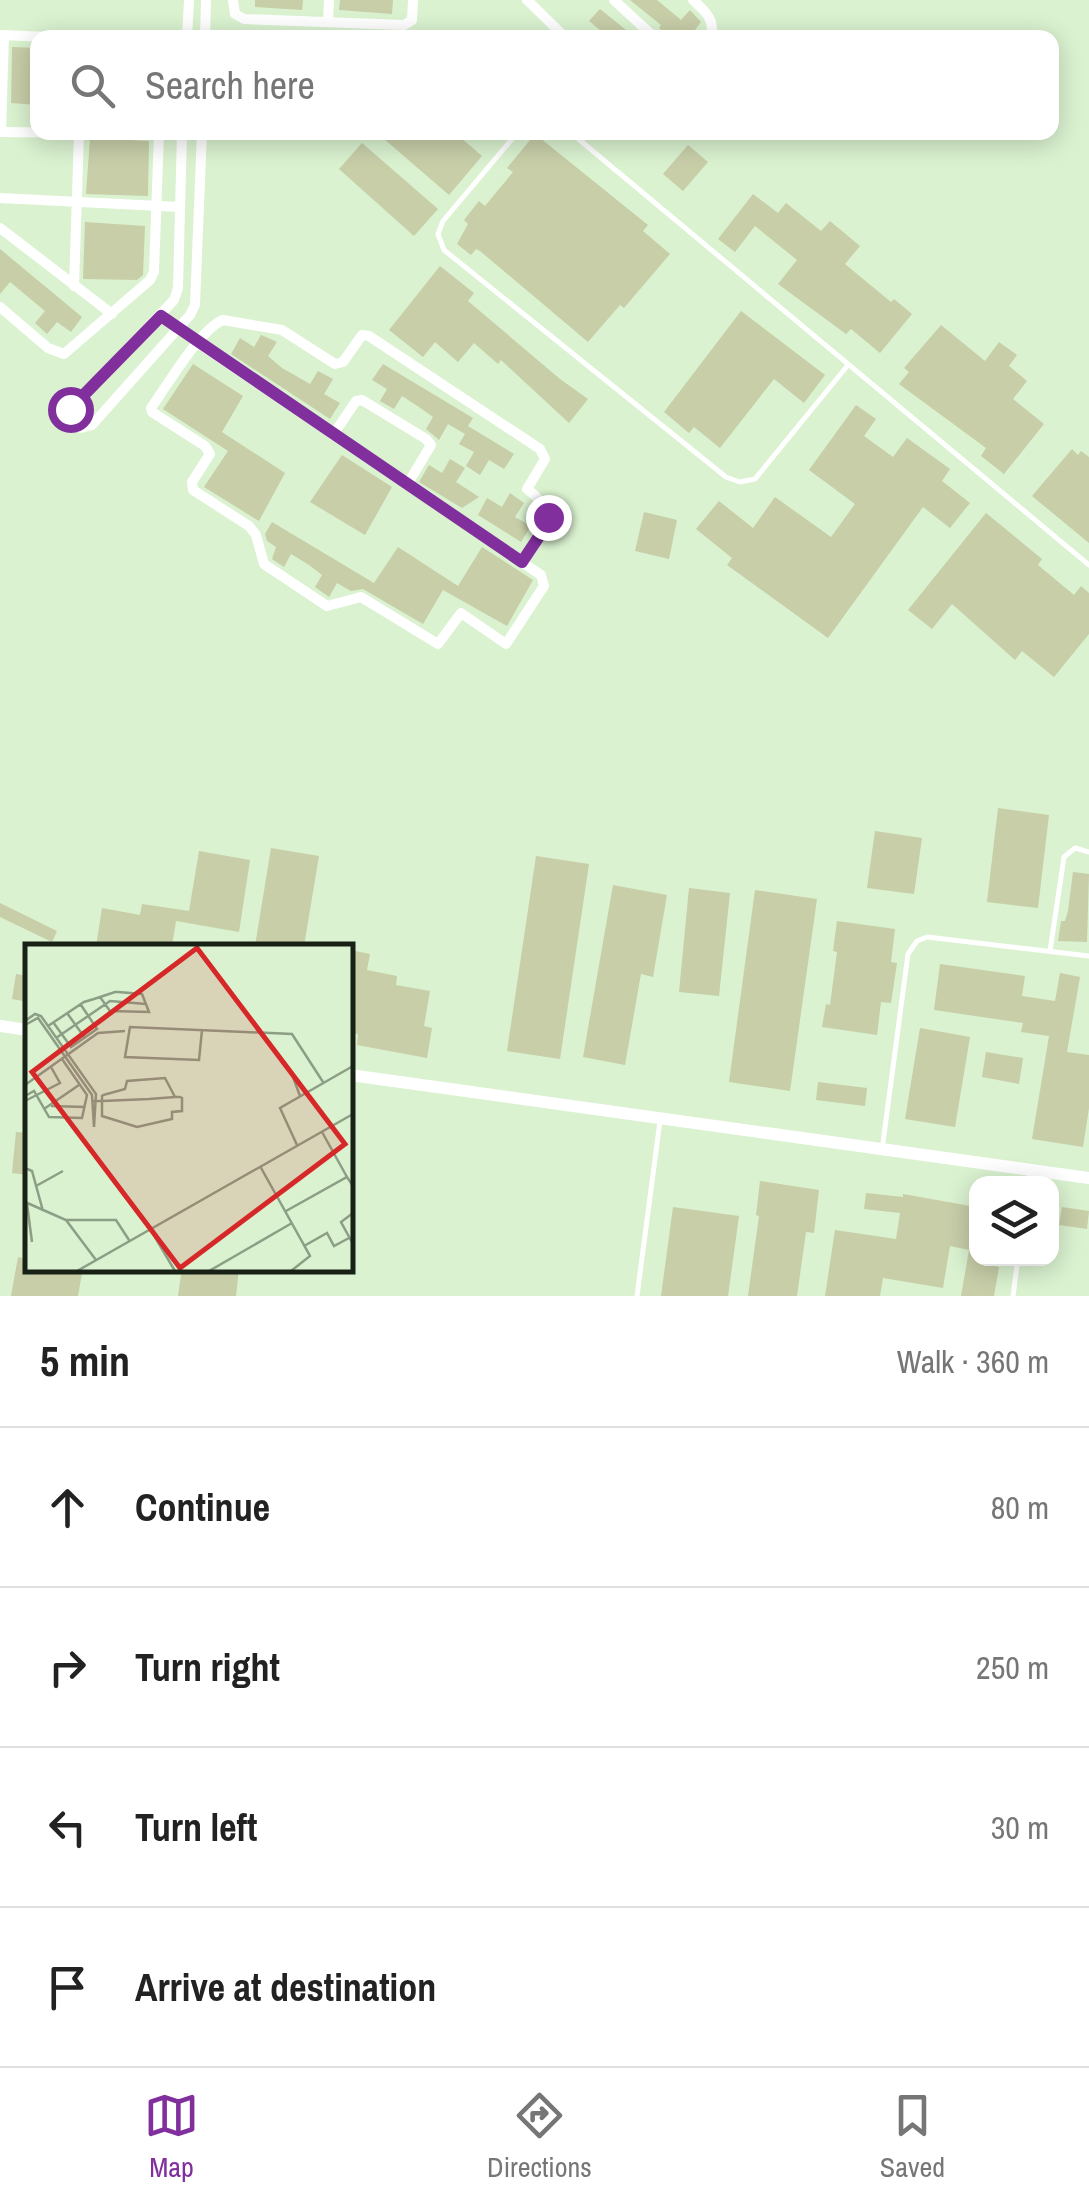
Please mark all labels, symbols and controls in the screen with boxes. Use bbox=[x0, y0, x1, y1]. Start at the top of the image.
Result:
search box bbox=[30, 30, 1059, 140]
icon: search bbox=[65, 58, 120, 113]
text: Search here bbox=[145, 60, 315, 111]
route start bbox=[48, 387, 94, 433]
route end bbox=[526, 495, 572, 541]
inset map bbox=[25, 944, 352, 1271]
map controls bbox=[969, 1176, 1059, 1266]
button: layers bbox=[969, 1176, 1059, 1266]
text: 5 min bbox=[40, 1333, 130, 1389]
text: Walk · 360 m bbox=[897, 1340, 1049, 1383]
icon: ahead bbox=[40, 1480, 95, 1535]
text: Continue bbox=[135, 1482, 270, 1533]
text: 80 m bbox=[991, 1486, 1049, 1529]
icon: right bbox=[40, 1640, 95, 1695]
text: Turn right bbox=[135, 1642, 280, 1693]
text: 250 m bbox=[976, 1646, 1049, 1689]
icon: left bbox=[40, 1800, 95, 1855]
text: Turn left bbox=[135, 1802, 257, 1853]
text: 30 m bbox=[991, 1806, 1049, 1849]
icon: arrive bbox=[40, 1960, 95, 2015]
text: Arrive at destination bbox=[135, 1962, 436, 2013]
tab: Map bbox=[144, 2088, 199, 2186]
tab: Directions bbox=[487, 2088, 592, 2186]
tab: Saved bbox=[880, 2088, 945, 2186]

